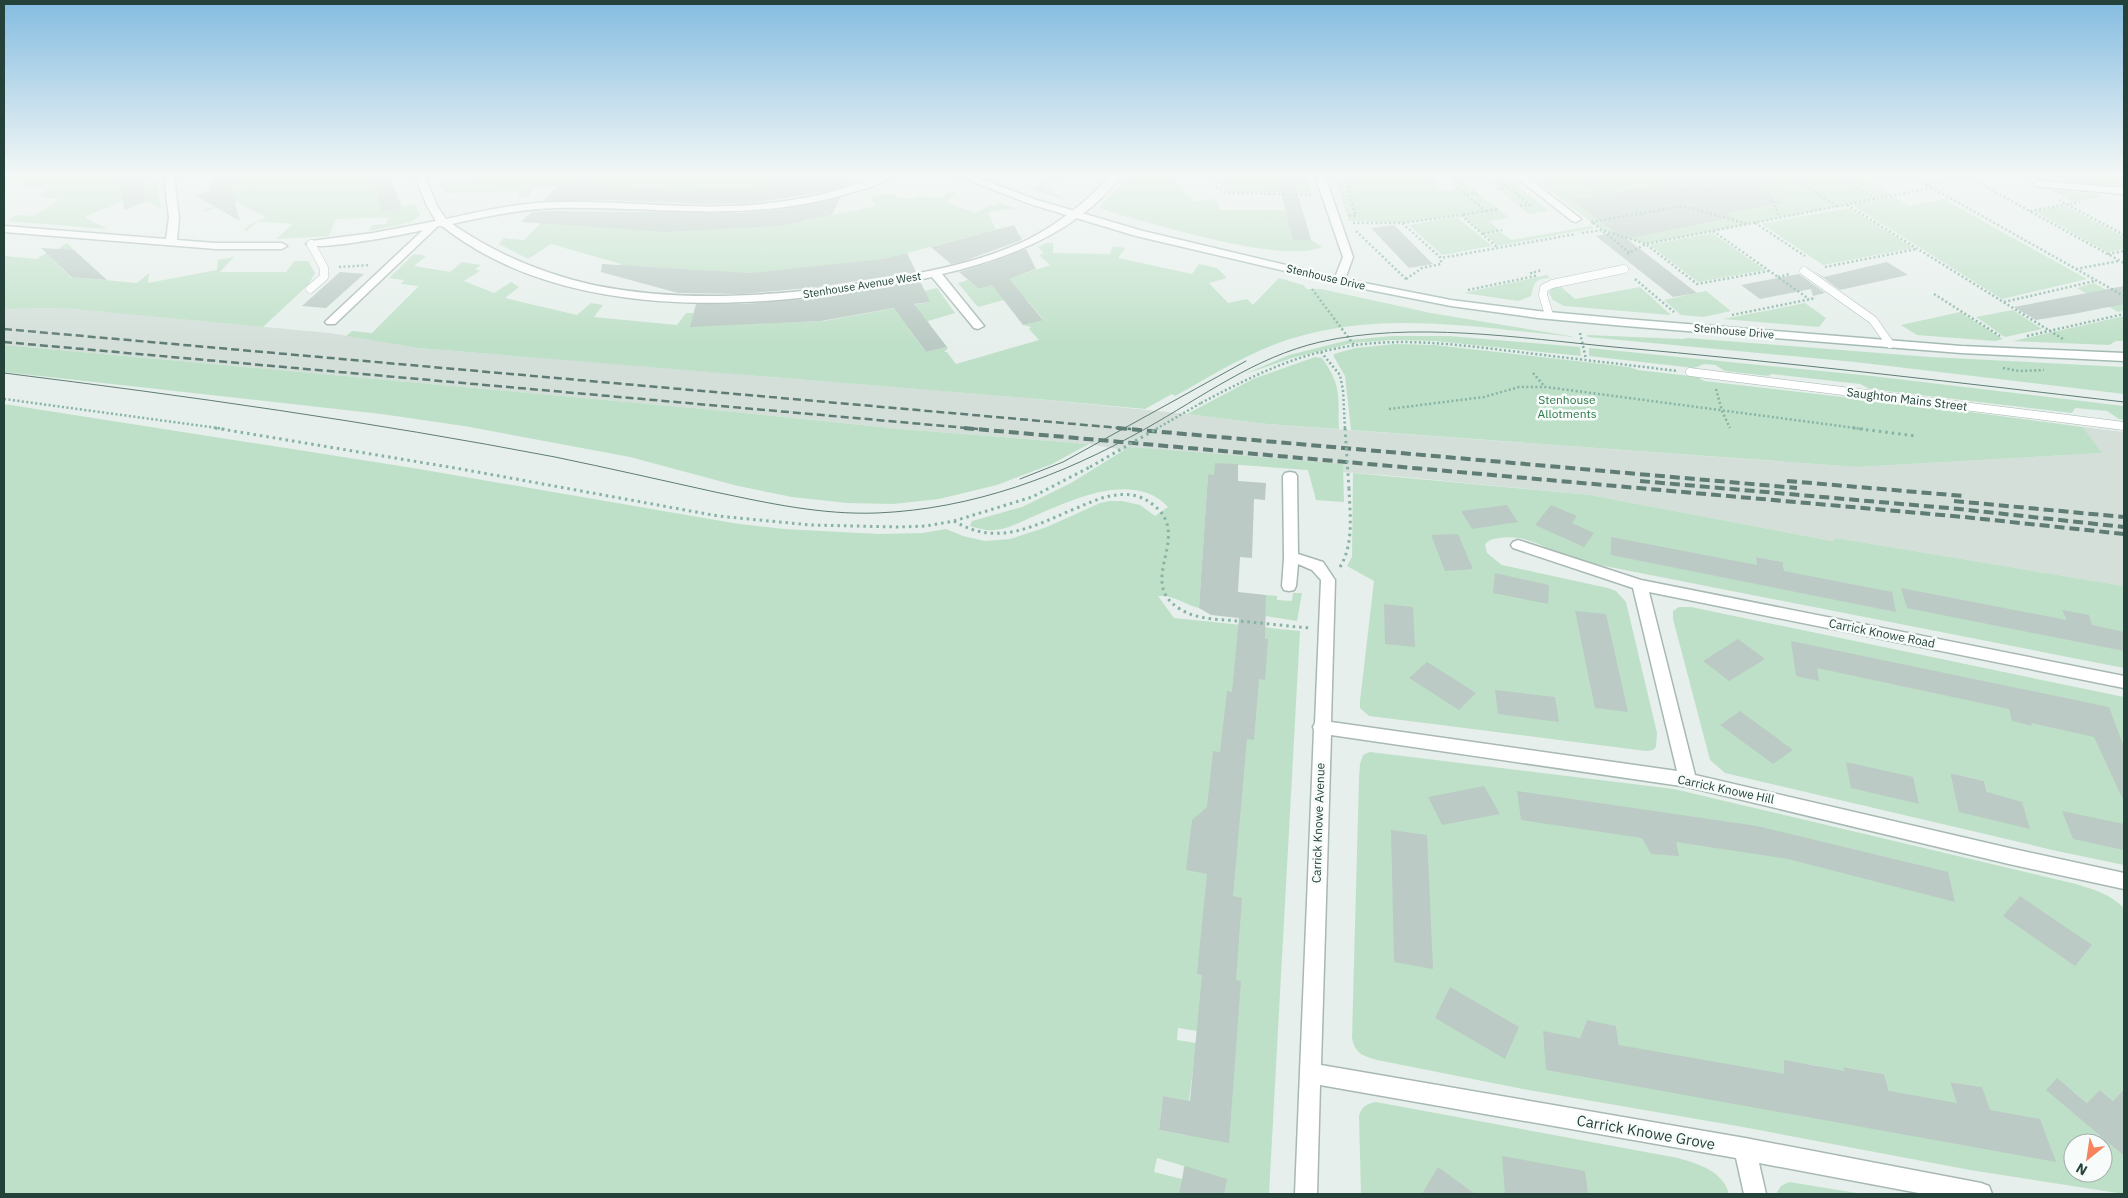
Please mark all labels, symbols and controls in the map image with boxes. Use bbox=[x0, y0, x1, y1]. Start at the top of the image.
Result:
street label: Stenhouse Drive bbox=[1285, 261, 1367, 293]
street label: Stenhouse Avenue West bbox=[802, 269, 922, 301]
street label: Stenhouse Drive bbox=[1693, 321, 1775, 341]
street label: Saughton Mains Street bbox=[1846, 384, 1968, 414]
park label: Stenhouse Allotments bbox=[1537, 392, 1597, 421]
street label: Carrick Knowe Road bbox=[1828, 615, 1936, 651]
street label: Carrick Knowe Avenue bbox=[1308, 762, 1328, 883]
street label: Carrick Knowe Hill bbox=[1676, 771, 1776, 807]
street label: Carrick Knowe Grove bbox=[1575, 1110, 1717, 1154]
north arrow bbox=[2063, 1133, 2113, 1183]
text: N bbox=[2073, 1159, 2090, 1180]

